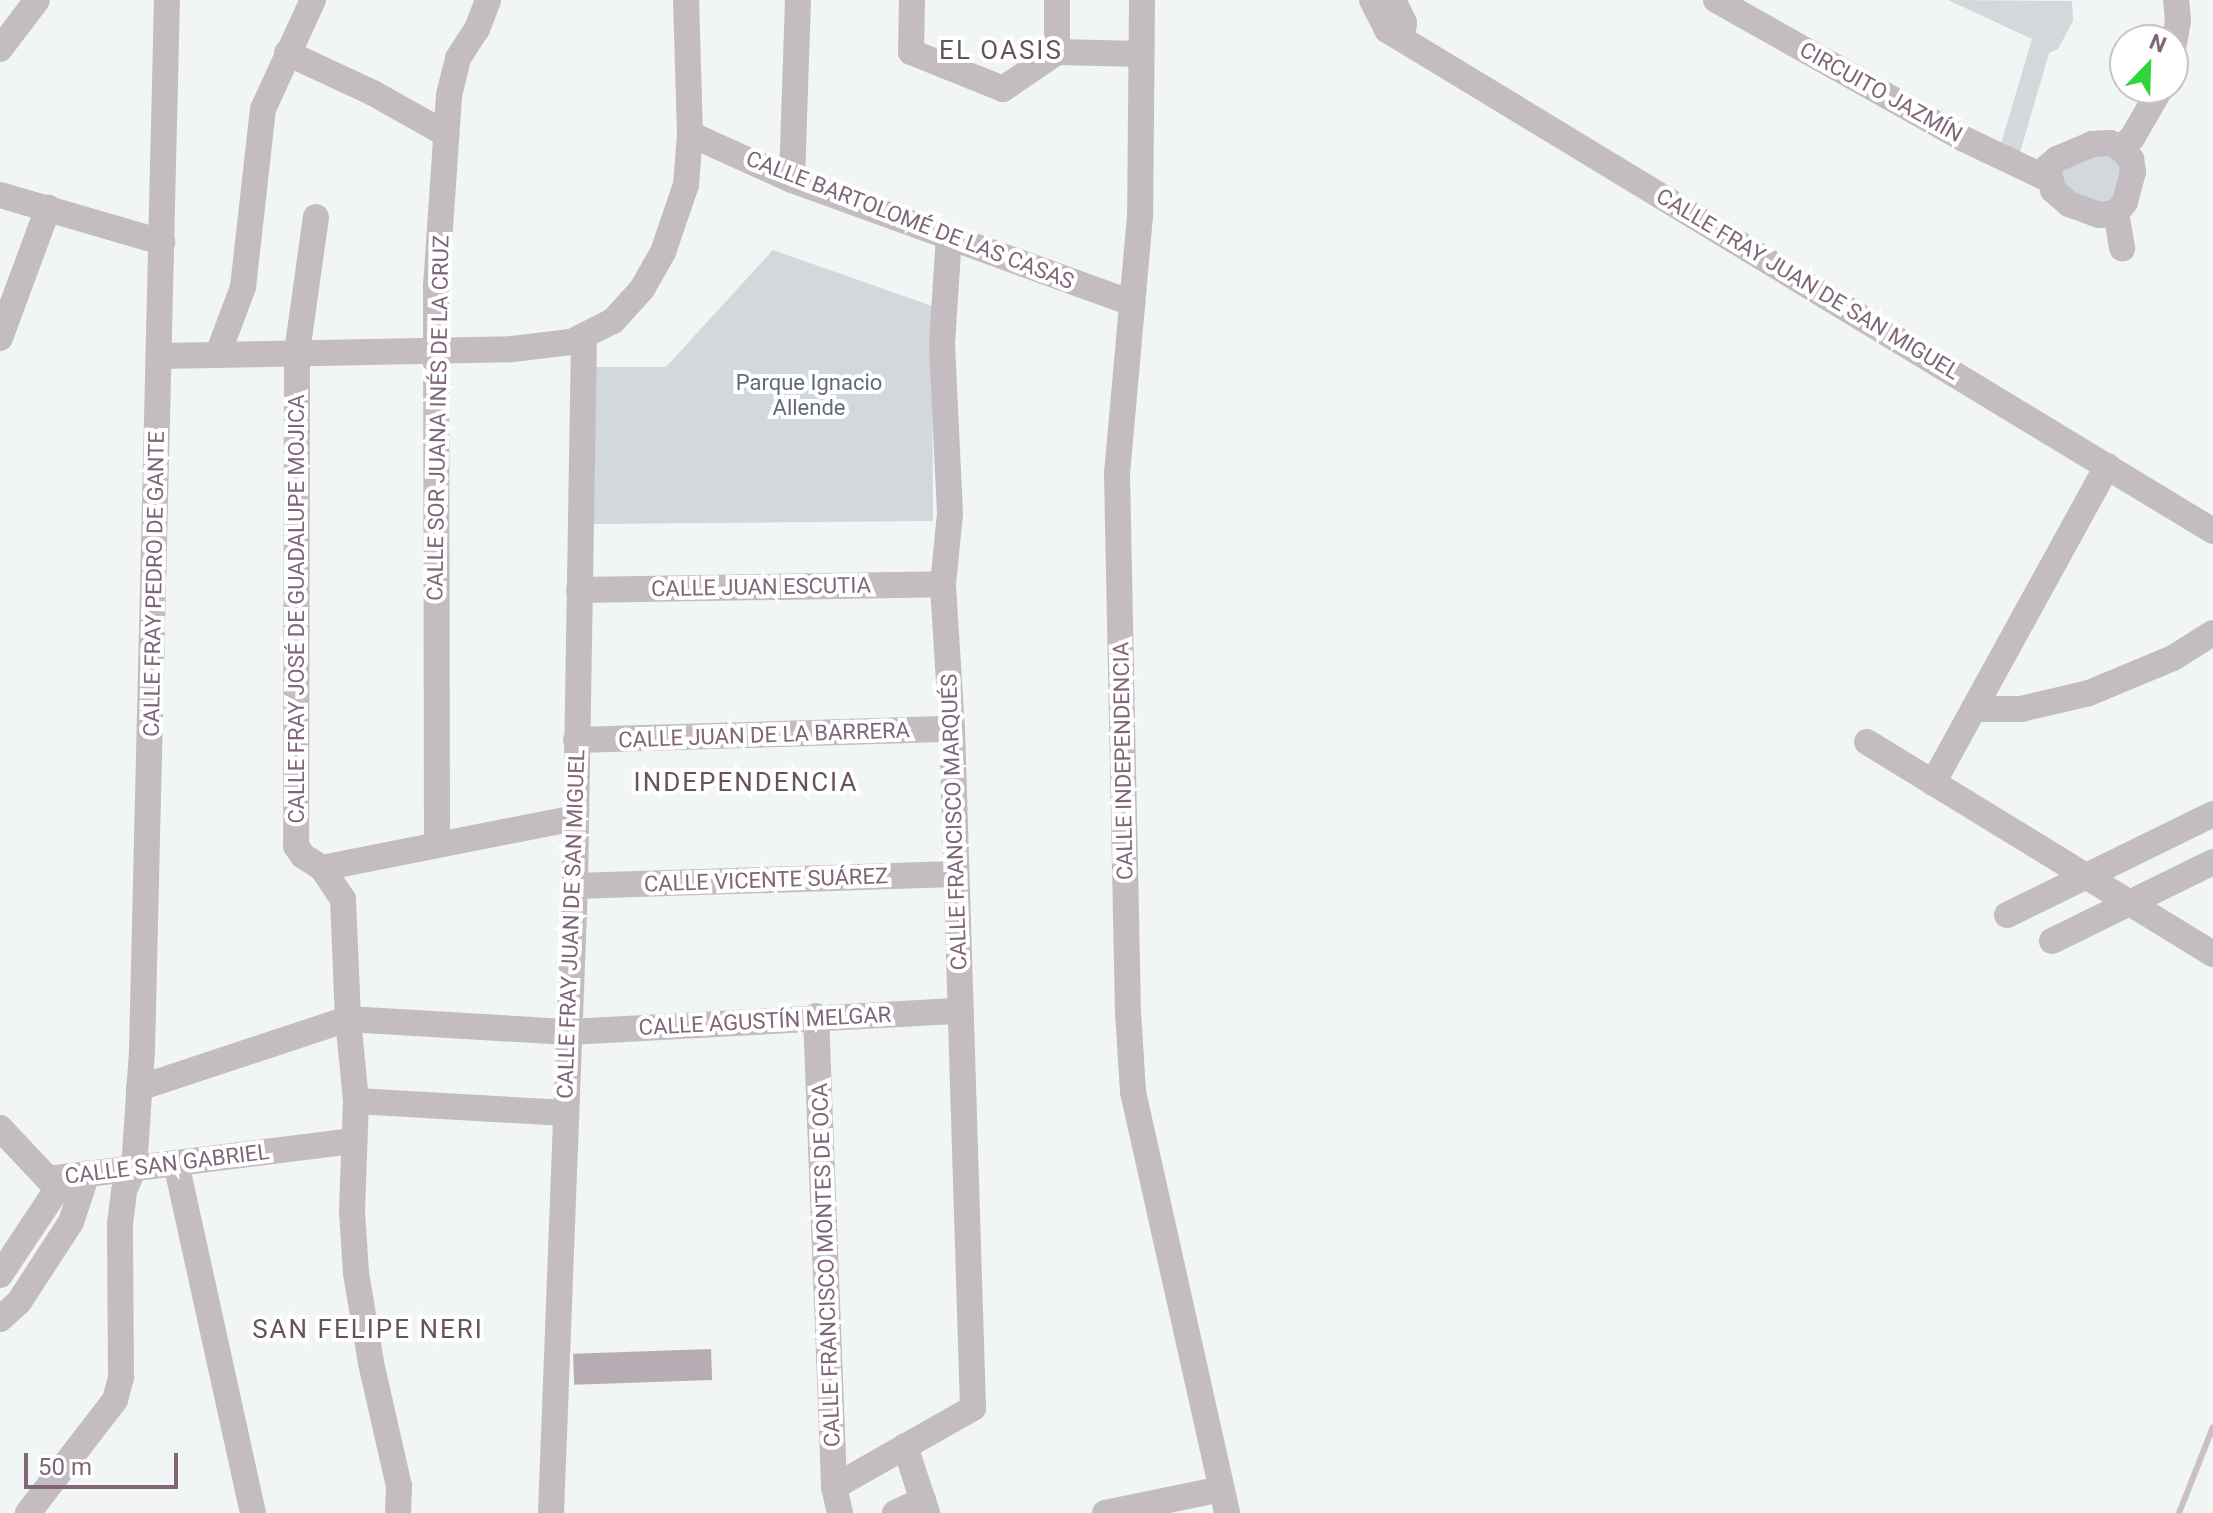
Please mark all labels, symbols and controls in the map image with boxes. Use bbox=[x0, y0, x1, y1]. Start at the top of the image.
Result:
north arrow bbox=[2109, 24, 2189, 104]
text: N bbox=[2146, 29, 2170, 58]
district label: EL OASIS bbox=[939, 35, 1063, 67]
street label: CIRCUITO JAZMÍN bbox=[1795, 36, 1967, 148]
street label: CALLE BARTOLOMÉ DE LAS CASAS bbox=[742, 145, 1078, 295]
street label: CALLE FRAY JUAN DE SAN MIGUEL bbox=[1651, 183, 1965, 385]
street label: CALLE SOR JUANA INÉS DE LA CRUZ bbox=[422, 235, 454, 601]
park label: Parque Ignacio Allende bbox=[736, 369, 882, 420]
street label: CALLE FRAY JOSÉ DE GUADALUPE MOJICA bbox=[284, 394, 310, 824]
street label: CALLE FRAY PEDRO DE GANTE bbox=[138, 431, 170, 737]
street label: CALLE JUAN ESCUTIA bbox=[651, 572, 871, 602]
street label: CALLE INDEPENDENCIA bbox=[1108, 642, 1138, 880]
street label: CALLE FRANCISCO MARQUÉS bbox=[936, 673, 972, 971]
street label: CALLE JUAN DE LA BARRERA bbox=[618, 717, 910, 753]
street label: CALLE FRAY JUAN DE SAN MIGUEL bbox=[552, 749, 590, 1099]
district label: INDEPENDENCIA bbox=[634, 767, 858, 799]
street label: CALLE VICENTE SUÁREZ bbox=[643, 863, 889, 897]
street label: CALLE AGUSTÍN MELGAR bbox=[638, 1001, 892, 1041]
street label: CALLE FRANCISCO MONTES DE OCA bbox=[806, 1082, 846, 1448]
street label: CALLE SAN GABRIEL bbox=[63, 1138, 271, 1190]
district label: SAN FELIPE NERI bbox=[252, 1314, 484, 1346]
scale bar bbox=[28, 1437, 182, 1487]
text: 50 m bbox=[38, 1453, 92, 1481]

